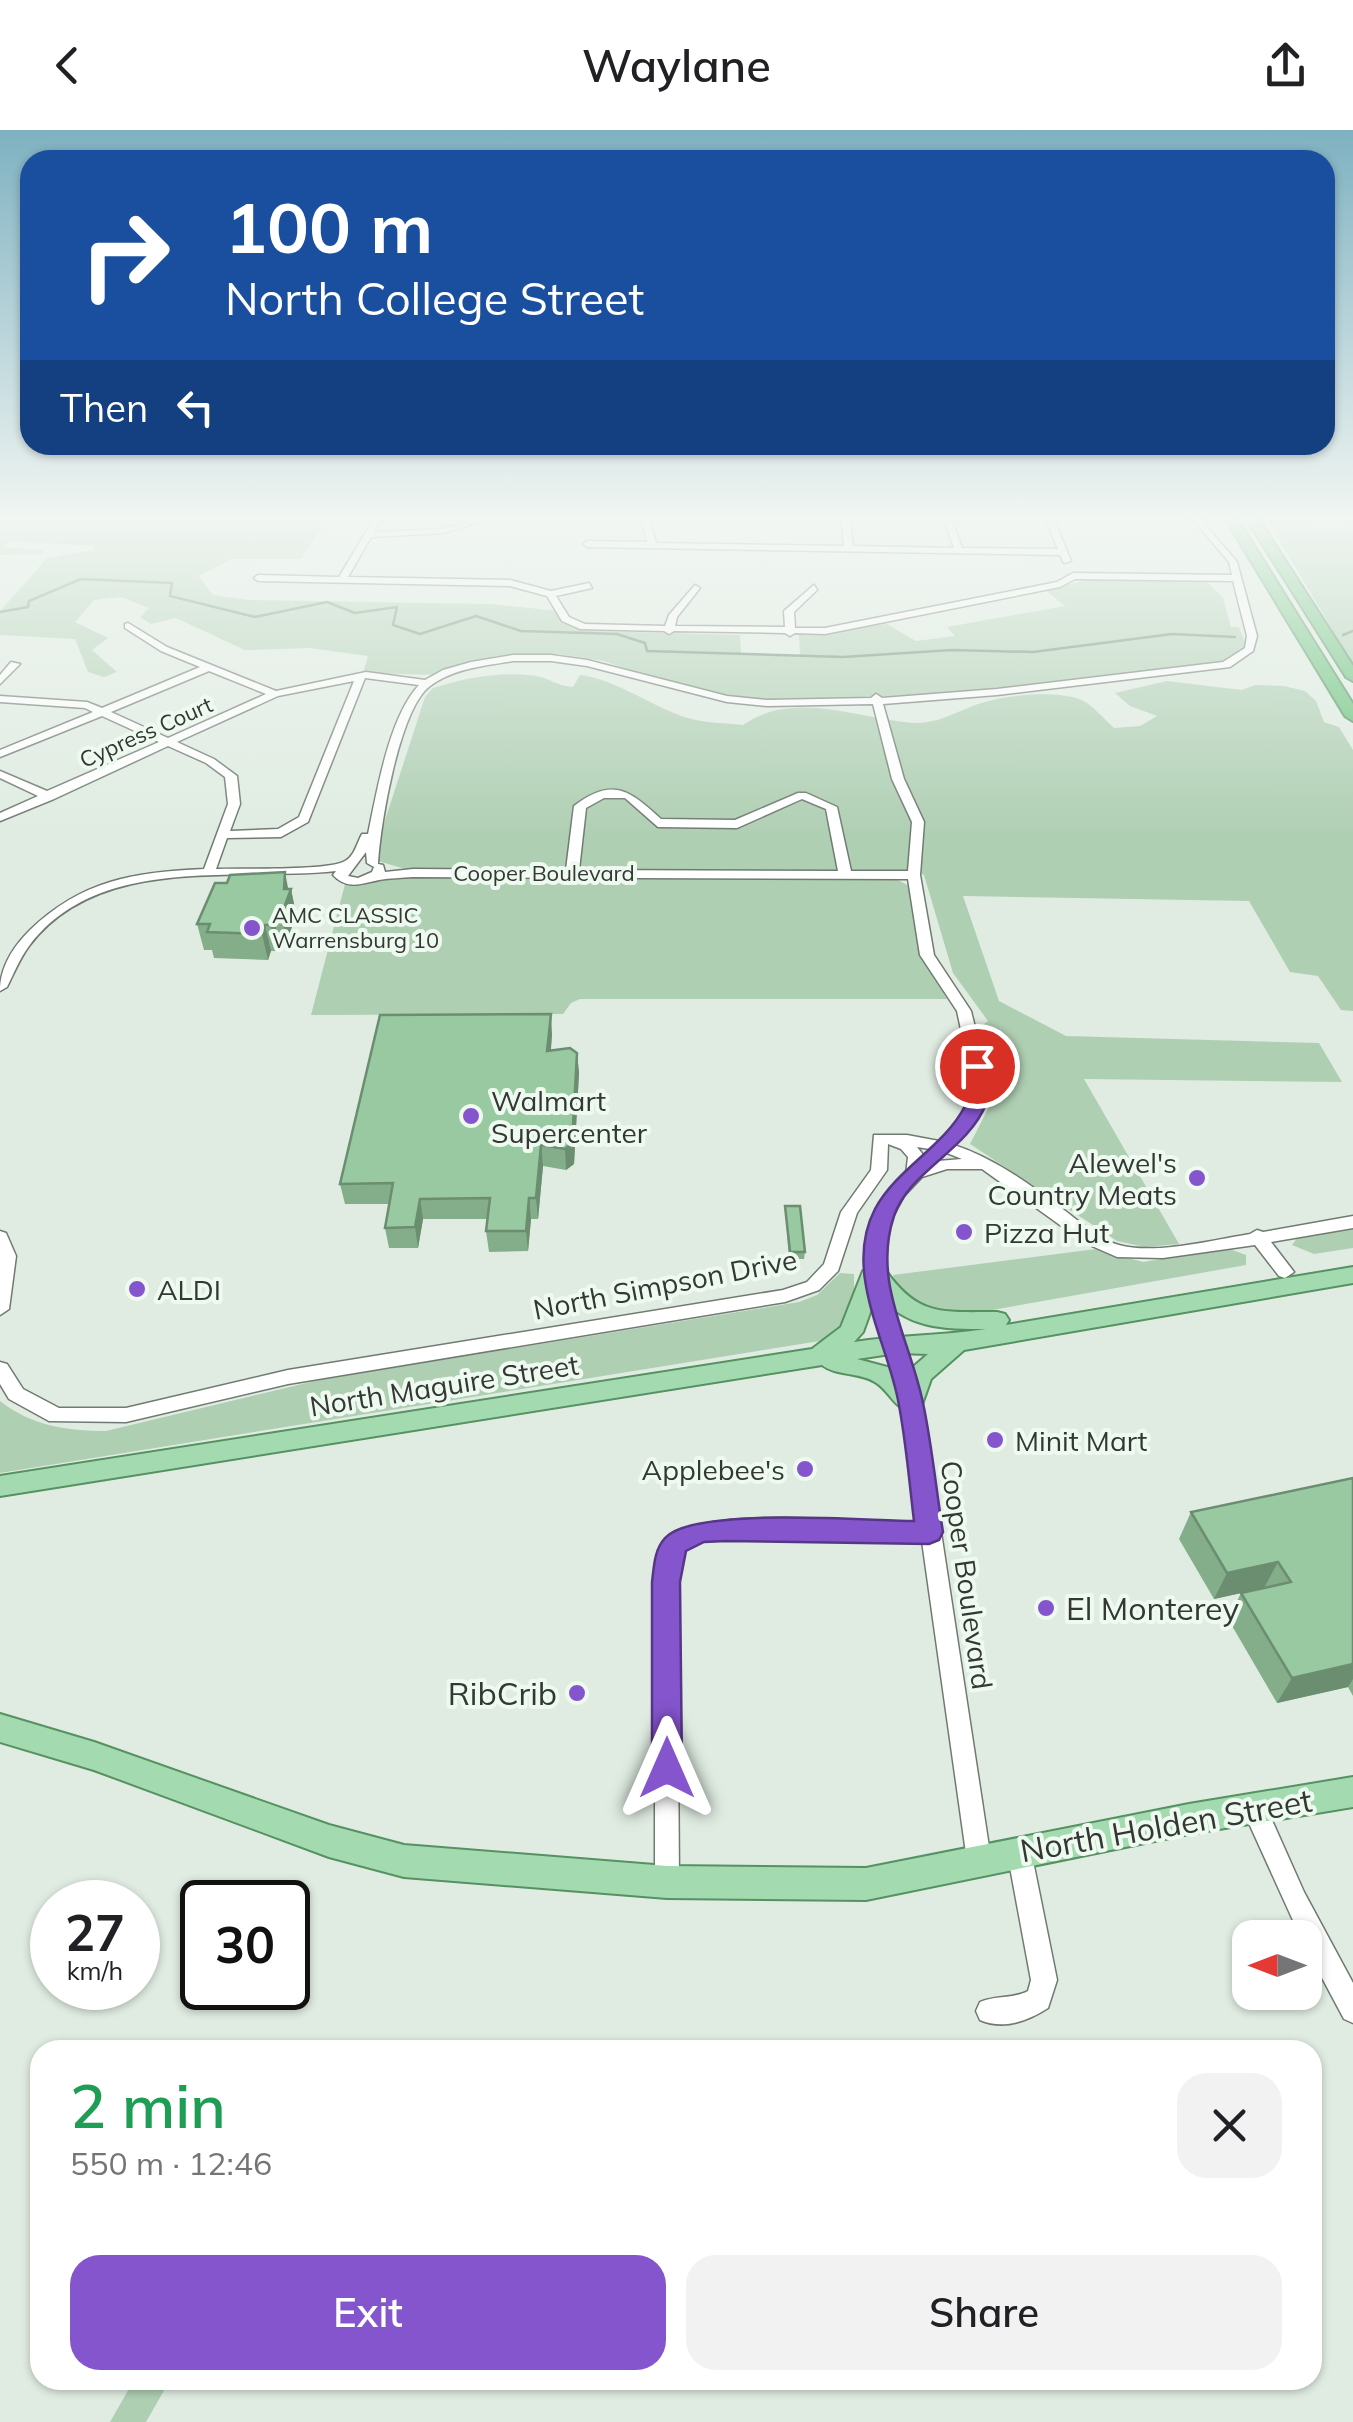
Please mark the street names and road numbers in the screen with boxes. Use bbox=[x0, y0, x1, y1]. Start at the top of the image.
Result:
street label: Cypress Court bbox=[75, 690, 217, 774]
street label: Cooper Boulevard bbox=[453, 859, 635, 887]
street label: North Simpson Drive bbox=[530, 1241, 800, 1327]
street label: North Maguire Street bbox=[307, 1346, 581, 1424]
street label: Cooper Boulevard bbox=[934, 1458, 1000, 1692]
street label: North Holden Street bbox=[1017, 1780, 1315, 1870]

